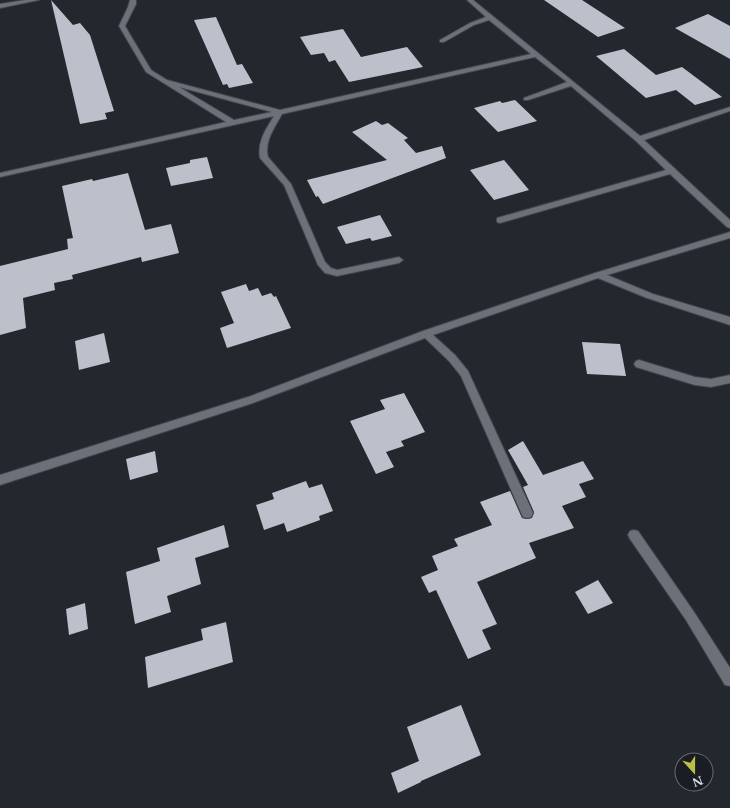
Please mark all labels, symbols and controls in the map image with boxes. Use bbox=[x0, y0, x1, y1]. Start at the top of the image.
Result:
north arrow bbox=[674, 752, 714, 792]
text: N bbox=[690, 773, 705, 790]

